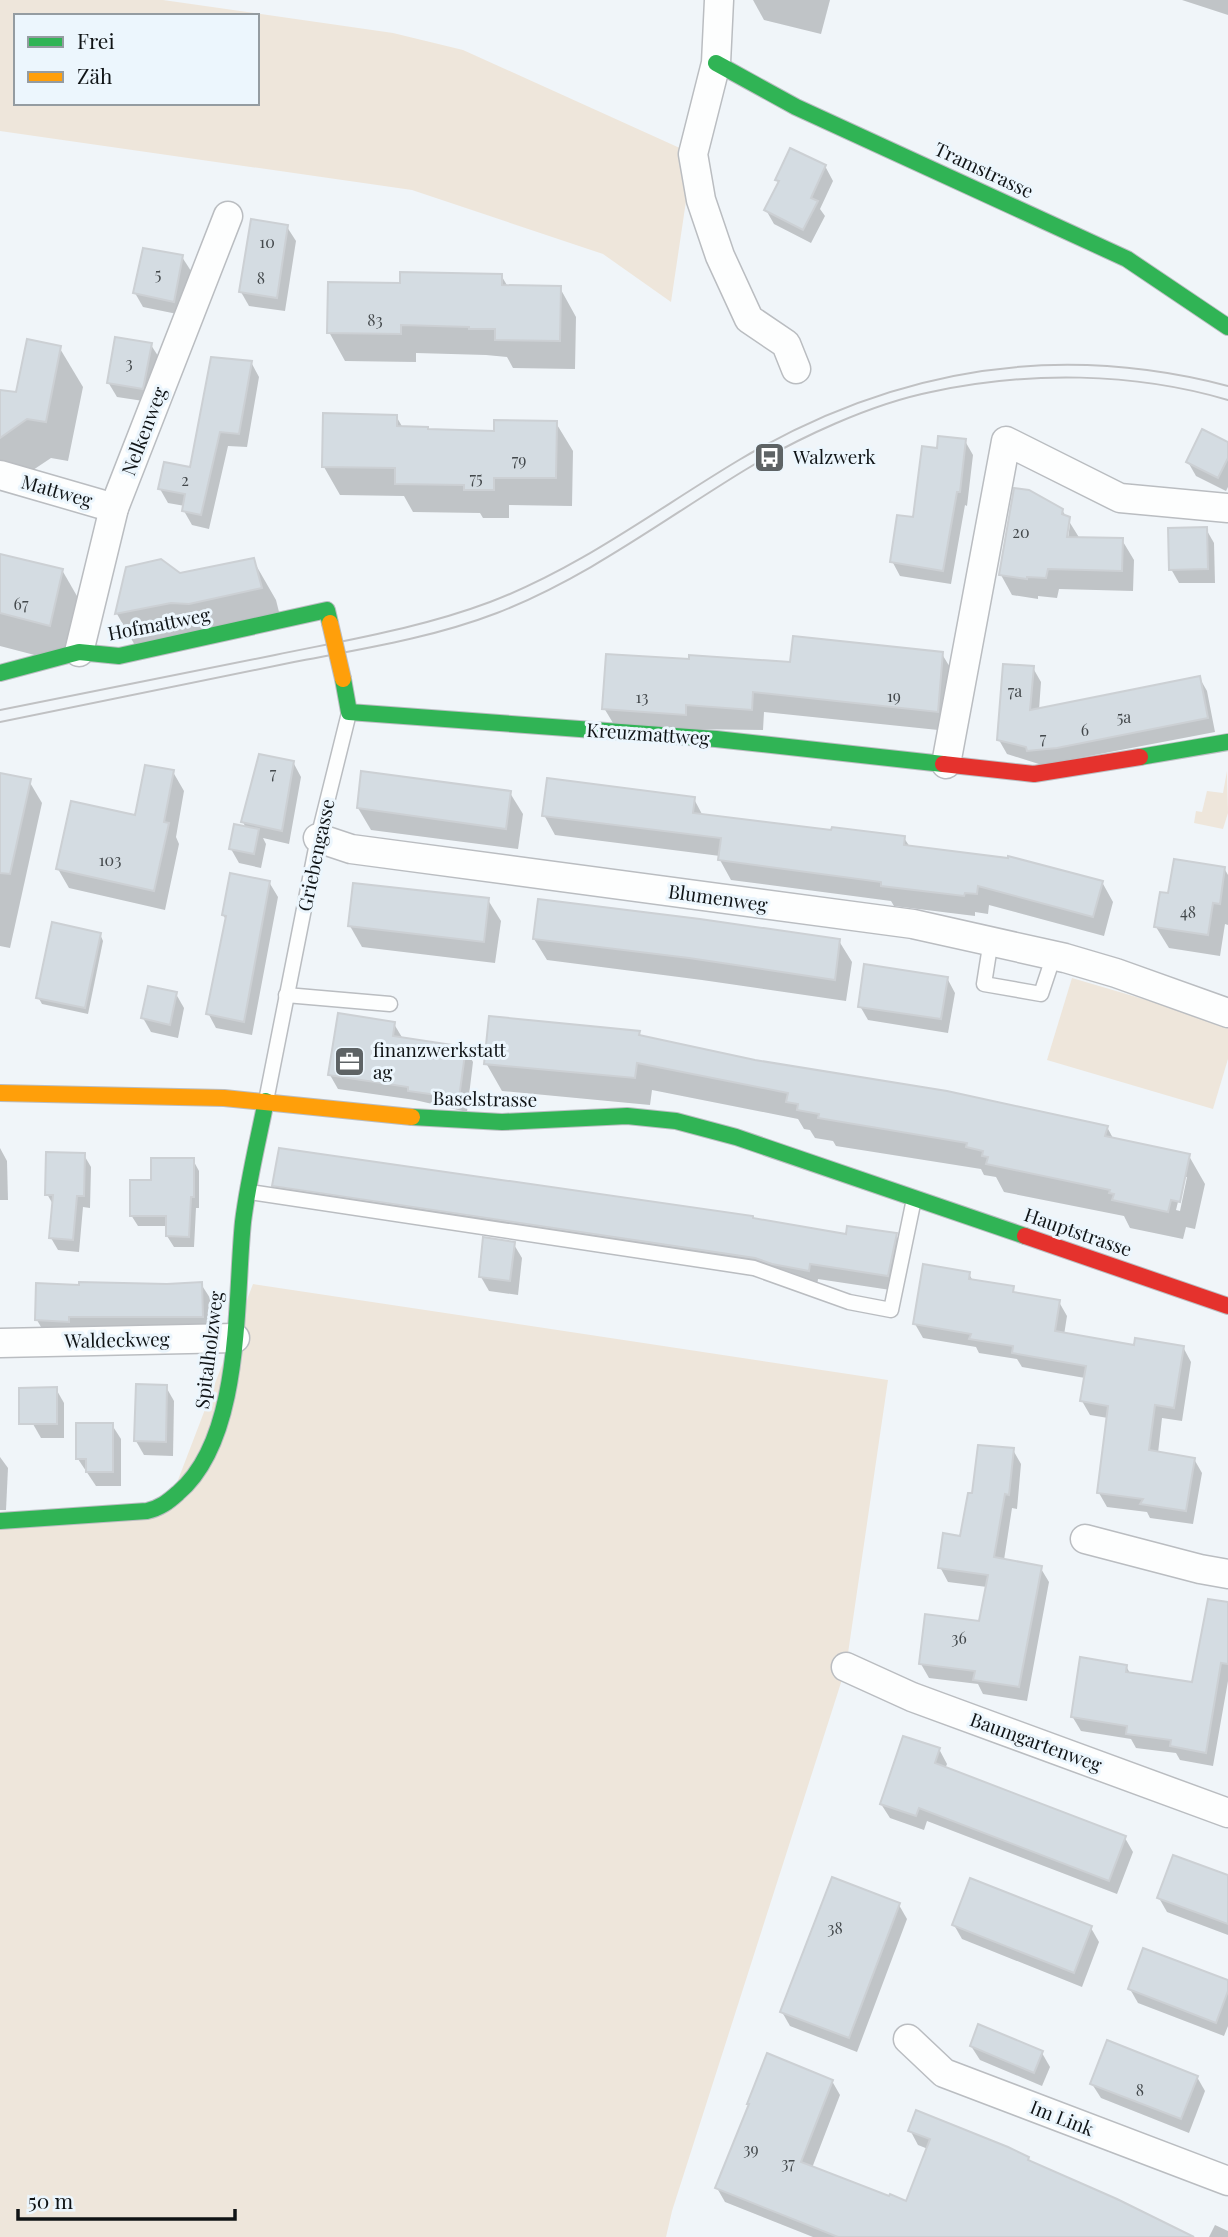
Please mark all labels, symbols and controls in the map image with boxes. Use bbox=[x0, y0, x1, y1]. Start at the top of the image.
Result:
legend bbox=[14, 14, 259, 105]
text: Frei bbox=[77, 26, 115, 54]
text: Zäh bbox=[77, 61, 113, 89]
street label: Tramstrasse bbox=[931, 135, 1038, 203]
house number: 10 bbox=[259, 231, 275, 252]
house number: 5 bbox=[155, 263, 161, 284]
house number: 8 bbox=[257, 267, 265, 288]
house number: 83 bbox=[367, 309, 383, 330]
house number: 3 bbox=[125, 352, 133, 373]
street label: Nelkenweg bbox=[114, 383, 172, 479]
bus stop icon: Walzwerk bbox=[753, 440, 787, 474]
place label: Walzwerk bbox=[792, 443, 876, 469]
house number: 79 bbox=[512, 449, 526, 470]
house number: 75 bbox=[469, 467, 483, 488]
street label: Mattweg bbox=[19, 468, 96, 513]
house number: 2 bbox=[181, 469, 189, 490]
house number: 20 bbox=[1012, 521, 1030, 542]
house number: 67 bbox=[14, 593, 29, 614]
street label: Hofmattweg bbox=[105, 600, 212, 646]
house number: 7a bbox=[1008, 680, 1022, 701]
house number: 19 bbox=[887, 685, 901, 706]
house number: 13 bbox=[636, 686, 648, 707]
house number: 5a bbox=[1117, 706, 1131, 727]
street label: Kreuzmattweg bbox=[586, 716, 711, 750]
house number: 6 bbox=[1081, 719, 1089, 740]
house number: 7 bbox=[1040, 727, 1047, 748]
house number: 7 bbox=[270, 762, 277, 783]
street label: Griebengasse bbox=[290, 796, 340, 913]
house number: 103 bbox=[99, 849, 121, 870]
street label: Blumenweg bbox=[667, 877, 769, 917]
house number: 48 bbox=[1180, 901, 1196, 922]
place label: finanzwerkstatt ag bbox=[373, 1036, 506, 1084]
office icon: finanzwerkstatt ag bbox=[333, 1044, 367, 1078]
street label: Baselstrasse bbox=[433, 1084, 538, 1112]
street label: Hauptstrasse bbox=[1021, 1200, 1136, 1262]
street label: Spitalholzweg bbox=[188, 1290, 228, 1410]
street label: Waldeckweg bbox=[63, 1325, 170, 1353]
house number: 36 bbox=[951, 1627, 967, 1648]
street label: Baumgartenweg bbox=[967, 1705, 1106, 1777]
house number: 38 bbox=[827, 1917, 843, 1938]
house number: 8 bbox=[1136, 2079, 1144, 2100]
street label: Im Link bbox=[1027, 2093, 1099, 2141]
house number: 39 bbox=[743, 2138, 759, 2159]
house number: 37 bbox=[781, 2152, 795, 2173]
scale bar bbox=[18, 2178, 234, 2222]
text: 50 m bbox=[28, 2186, 74, 2214]

